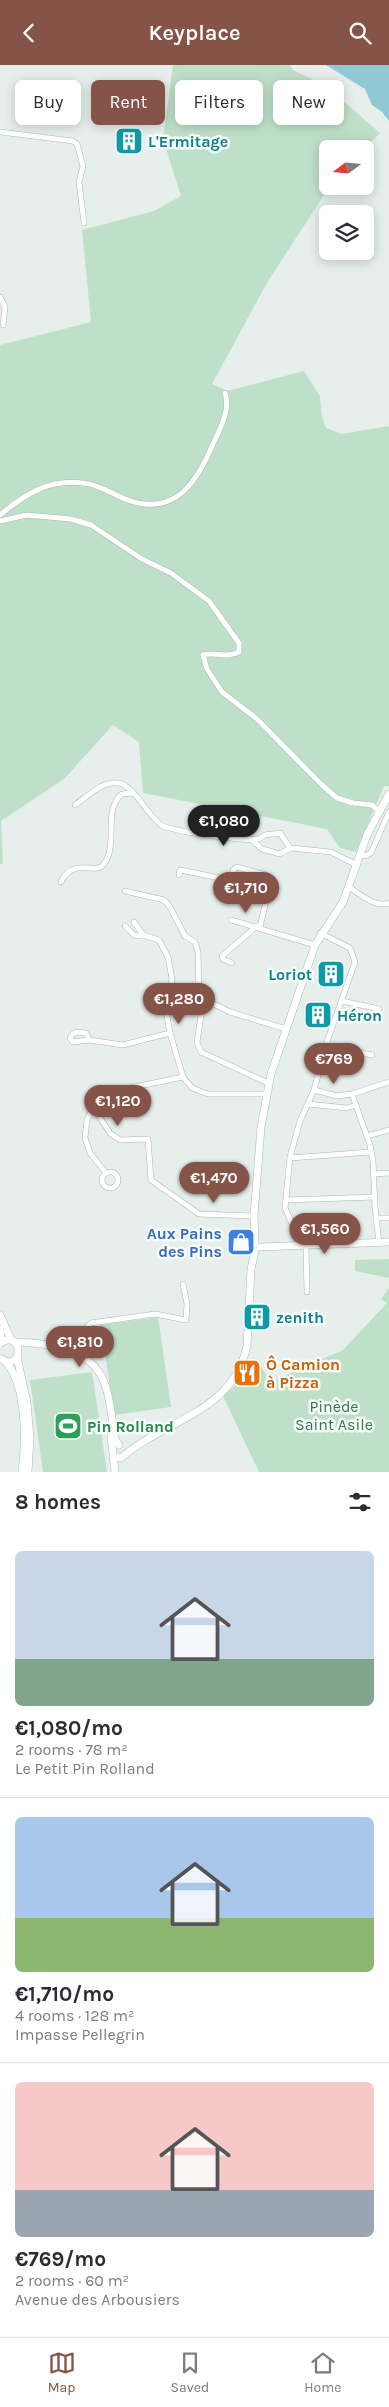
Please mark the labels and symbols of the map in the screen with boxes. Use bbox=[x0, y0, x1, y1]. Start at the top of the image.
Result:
building icon: L'Ermitage bbox=[114, 126, 144, 156]
place label: L'Ermitage bbox=[148, 132, 228, 151]
north arrow bbox=[319, 140, 374, 195]
pin: €1,080 bbox=[183, 805, 265, 847]
pin: €1,710 bbox=[205, 871, 287, 914]
building icon: Loriot bbox=[316, 959, 346, 989]
place label: Loriot bbox=[268, 965, 312, 984]
pin: €1,280 bbox=[138, 983, 220, 1025]
building icon: Héron bbox=[303, 1000, 333, 1030]
place label: Héron bbox=[337, 1006, 382, 1025]
pin: €769 bbox=[304, 1043, 364, 1085]
pin: €1,120 bbox=[77, 1085, 159, 1127]
pin: €1,470 bbox=[173, 1161, 255, 1204]
pin: €1,560 bbox=[284, 1213, 366, 1255]
place label: Aux Pains des Pins bbox=[147, 1224, 222, 1261]
shop icon: Aux Pains des Pins bbox=[226, 1227, 256, 1257]
building icon: zenith bbox=[242, 1302, 272, 1332]
place label: zenith bbox=[276, 1308, 324, 1327]
pin: €1,810 bbox=[39, 1325, 121, 1368]
place label: Ô Camion à Pizza bbox=[266, 1355, 340, 1392]
restaurant icon: Ô Camion à Pizza bbox=[232, 1358, 262, 1388]
park label: Pinède Saint Asile bbox=[295, 1397, 373, 1434]
sports icon: Pin Rolland bbox=[53, 1411, 83, 1441]
place label: Pin Rolland bbox=[87, 1417, 174, 1436]

